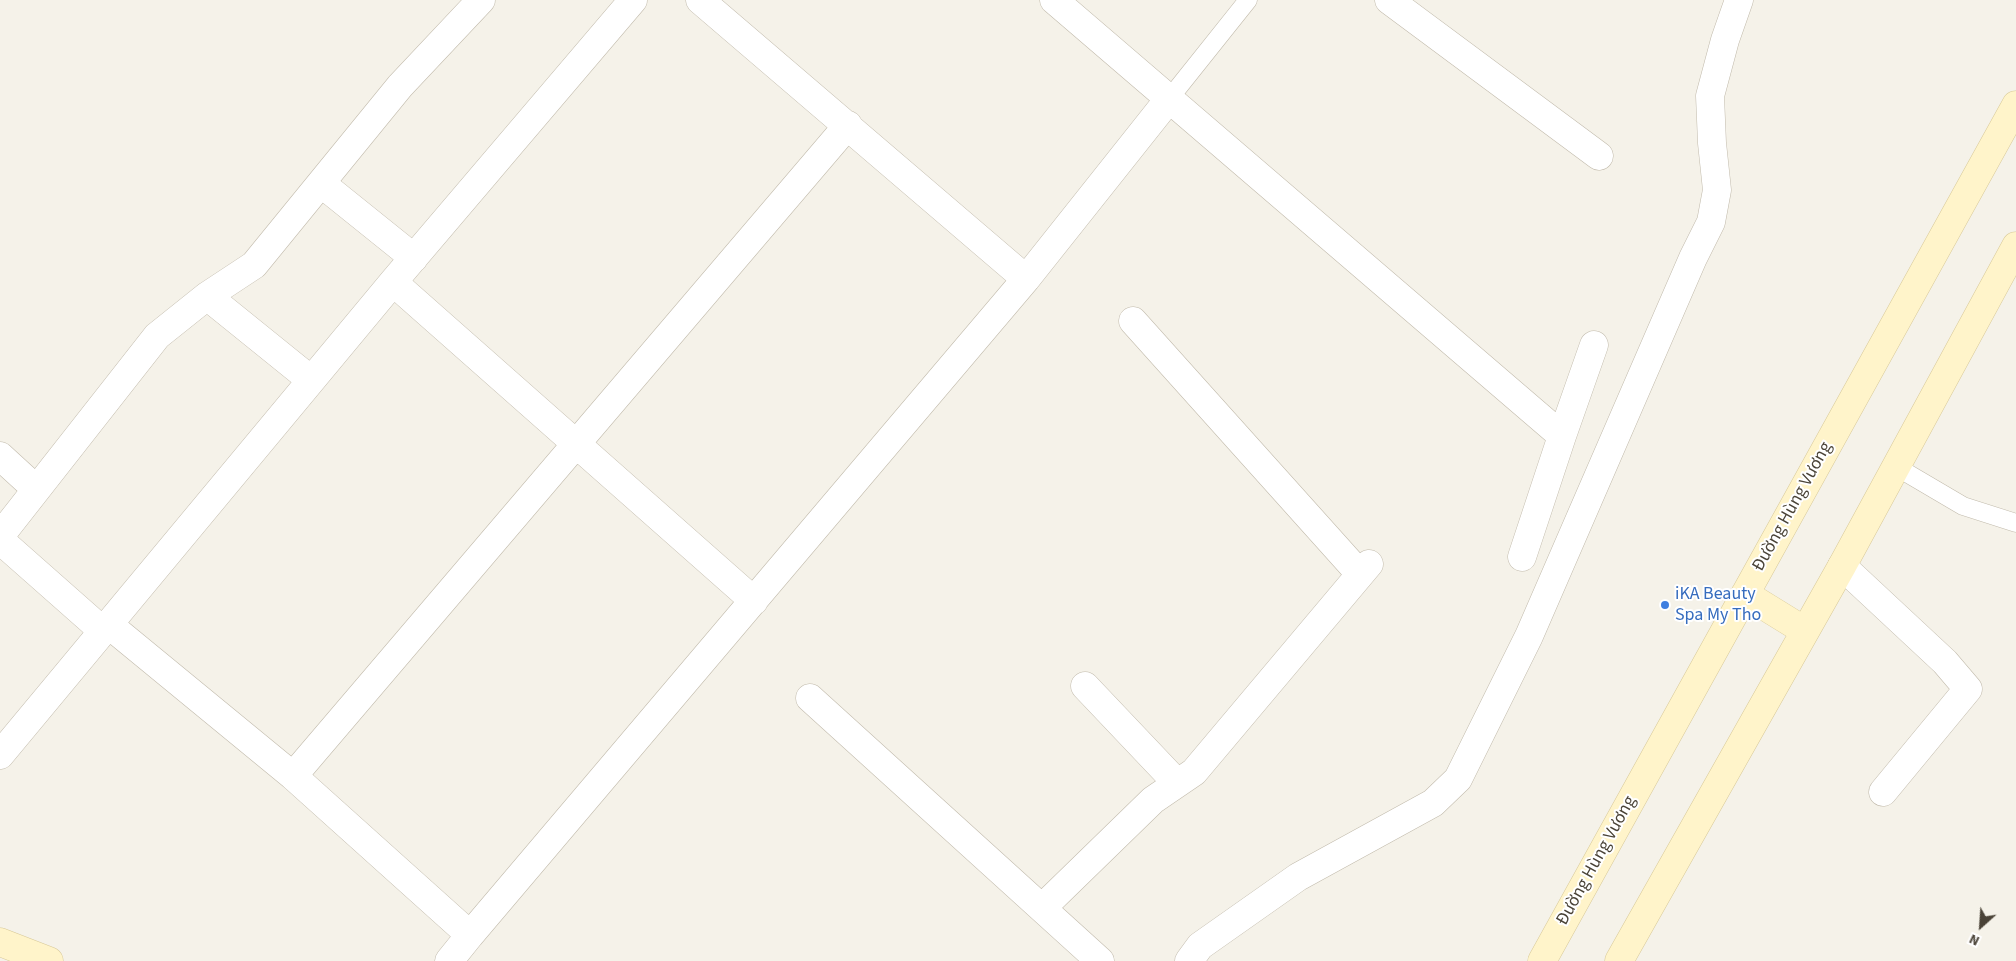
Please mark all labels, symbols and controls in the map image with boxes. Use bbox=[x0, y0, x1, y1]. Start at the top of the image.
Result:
street label: Đường Hùng Vương bbox=[1748, 438, 1838, 576]
place label: iKA Beauty Spa My Tho bbox=[1675, 584, 1761, 626]
marker: iKA Beauty Spa My Tho bbox=[1659, 599, 1671, 611]
street label: Đường Hùng Vương bbox=[1552, 792, 1642, 930]
north arrow bbox=[1956, 901, 2006, 951]
text: N bbox=[1966, 928, 1983, 951]

